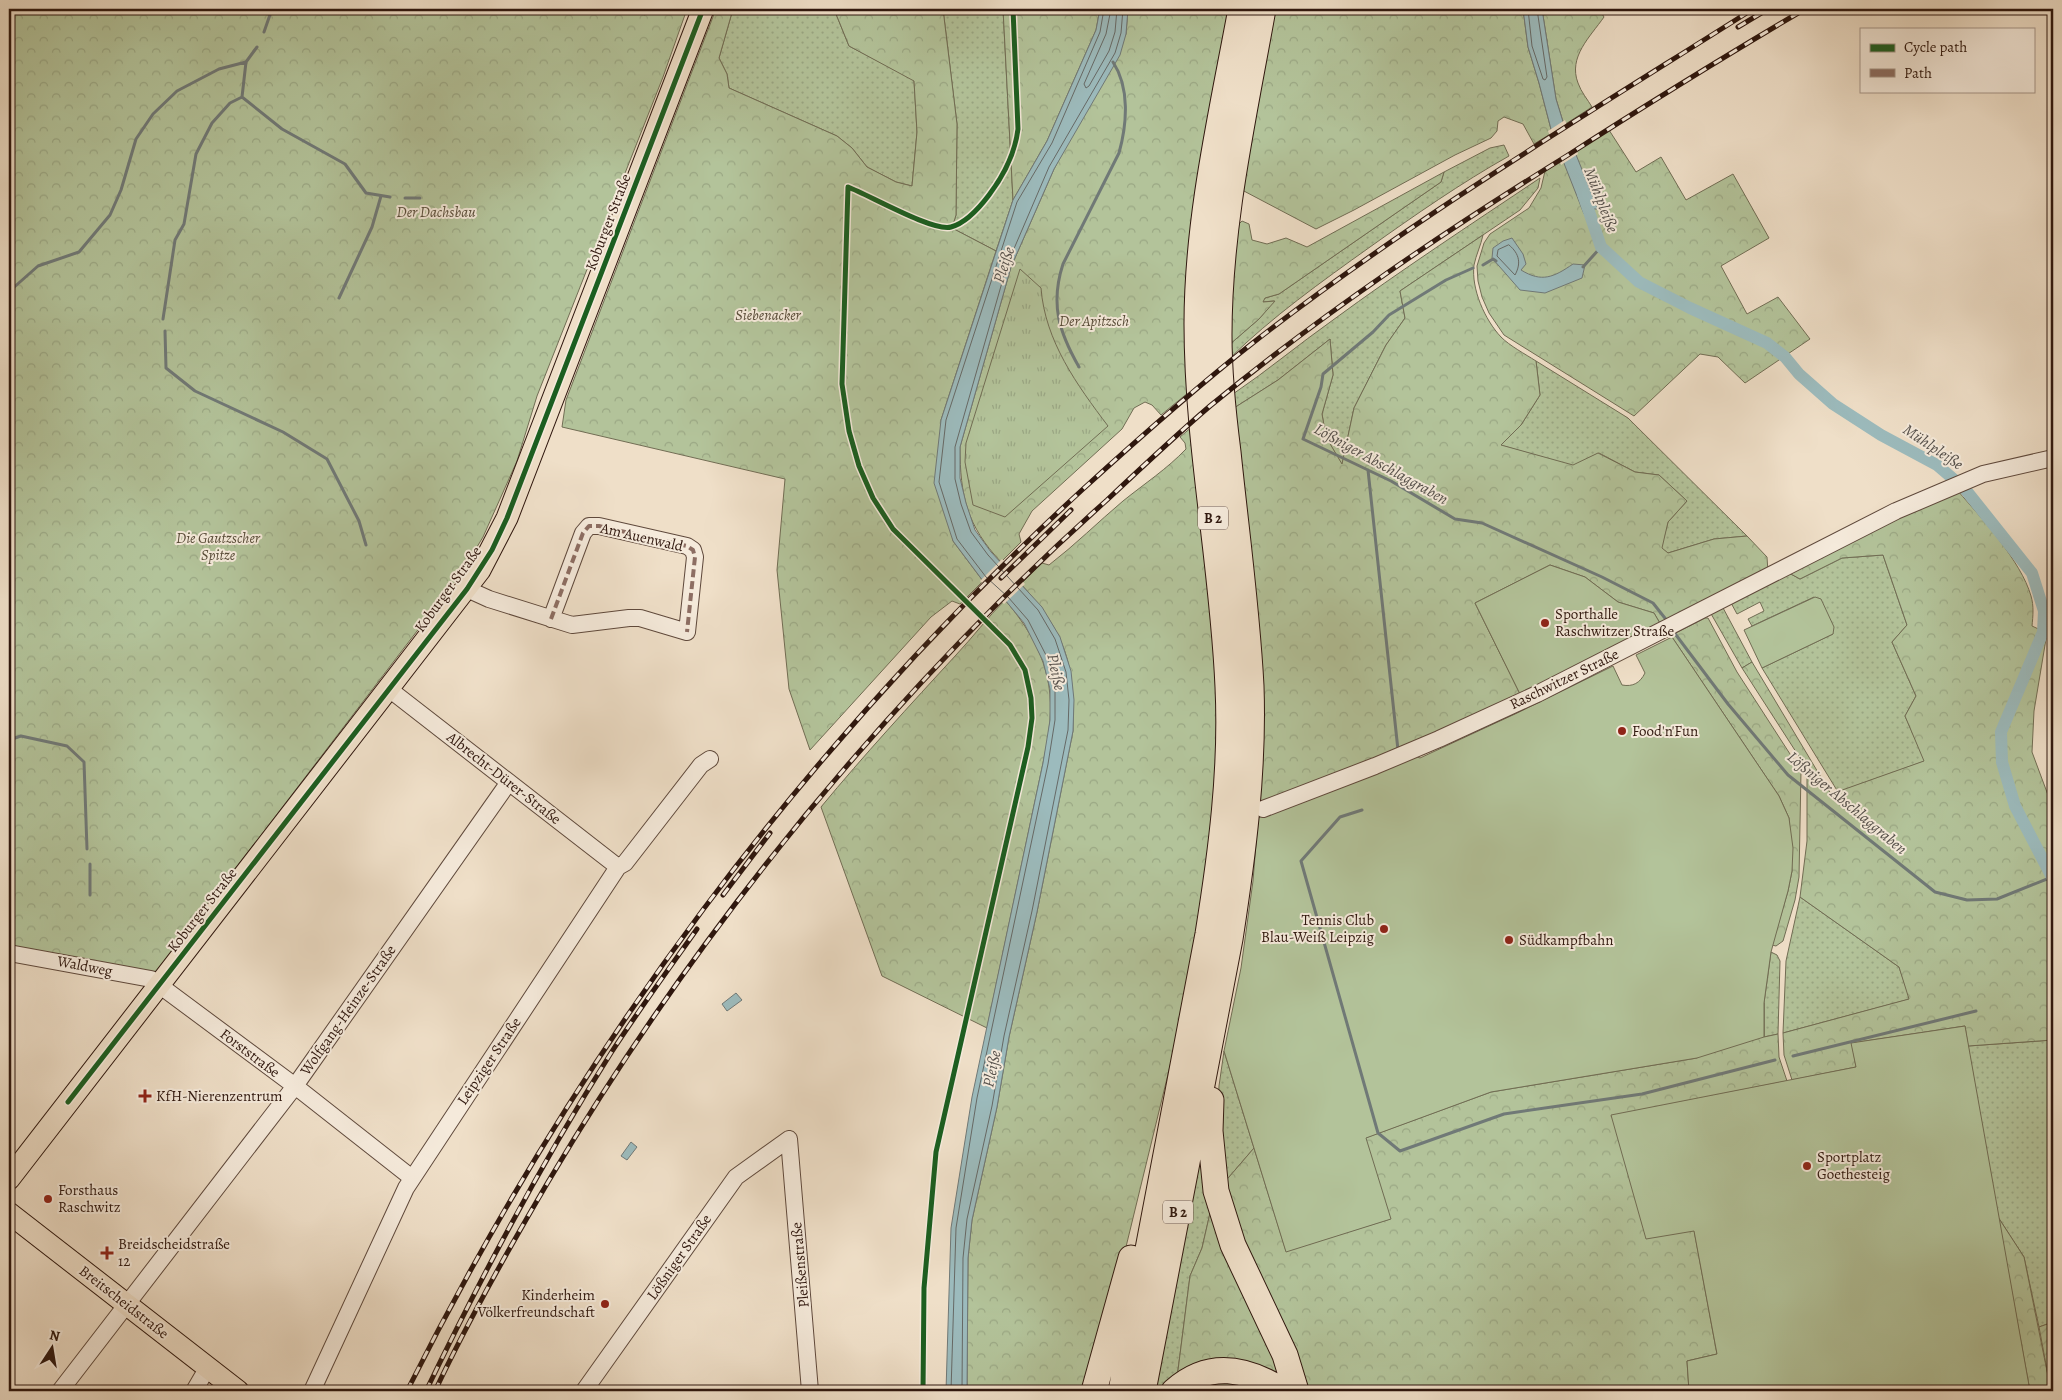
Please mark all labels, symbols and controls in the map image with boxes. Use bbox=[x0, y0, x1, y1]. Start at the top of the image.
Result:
legend bbox=[1860, 28, 2034, 92]
text: Cycle path bbox=[1904, 37, 1967, 57]
text: Path bbox=[1904, 63, 1932, 83]
water label: Mühlpleiße bbox=[1578, 164, 1624, 236]
street label: Koburger Straße bbox=[580, 171, 636, 273]
park label: Der Dachsbau bbox=[397, 202, 475, 222]
water label: Pleiße bbox=[988, 244, 1020, 286]
park label: Siebenacker bbox=[735, 305, 802, 325]
park label: Der Apitzsch bbox=[1059, 311, 1129, 331]
water label: Lößniger Abschlaggraben bbox=[1310, 418, 1452, 510]
water label: Mühlpleiße bbox=[1899, 419, 1968, 475]
road number: B 2 bbox=[1198, 506, 1228, 530]
street label: Am Auenwald bbox=[598, 518, 686, 556]
park label: Die Gautzscher Spitze bbox=[176, 528, 261, 565]
street label: Koburger Straße bbox=[410, 542, 486, 636]
place label: Sporthalle Raschwitzer Straße bbox=[1555, 604, 1674, 641]
marker: Sporthalle Raschwitzer Straße bbox=[1539, 617, 1551, 629]
street label: Raschwitzer Straße bbox=[1506, 644, 1622, 714]
water label: Pleiße bbox=[1041, 652, 1071, 693]
place label: Food'n'Fun bbox=[1632, 721, 1698, 741]
marker: Food'n'Fun bbox=[1616, 725, 1628, 737]
street label: Albrecht-Dürer-Straße bbox=[442, 726, 565, 829]
water label: Lößniger Abschlaggraben bbox=[1782, 746, 1912, 860]
street label: Koburger Straße bbox=[163, 863, 241, 956]
place label: Tennis Club Blau-Weiß Leipzig bbox=[1261, 910, 1374, 947]
marker: Tennis Club Blau-Weiß Leipzig bbox=[1378, 923, 1390, 935]
place label: Südkampfbahn bbox=[1519, 930, 1613, 950]
marker: Südkampfbahn bbox=[1503, 934, 1515, 946]
street label: Wolfgang-Heinze-Straße bbox=[295, 941, 401, 1080]
street label: Waldweg bbox=[55, 951, 115, 981]
street label: Leipziger Straße bbox=[452, 1013, 526, 1109]
street label: Forststraße bbox=[216, 1024, 284, 1082]
water label: Pleiße bbox=[977, 1048, 1007, 1089]
place label: KfH-Nierenzentrum bbox=[156, 1086, 283, 1106]
marker: KfH-Nierenzentrum bbox=[138, 1089, 152, 1103]
place label: Sportplatz Goethesteig bbox=[1817, 1147, 1891, 1184]
marker: Sportplatz Goethesteig bbox=[1801, 1160, 1813, 1172]
place label: Forsthaus Raschwitz bbox=[58, 1180, 121, 1217]
marker: Forsthaus Raschwitz bbox=[42, 1193, 54, 1205]
road number: B 2 bbox=[1163, 1200, 1193, 1224]
street label: Lößniger Straße bbox=[642, 1210, 716, 1304]
street label: Pleißenstraße bbox=[786, 1221, 814, 1309]
place label: Breidscheidstraße 12 bbox=[118, 1234, 230, 1271]
marker: Breidscheidstraße 12 bbox=[100, 1246, 114, 1260]
street label: Breitscheidstraße bbox=[75, 1261, 173, 1344]
place label: Kinderheim Völkerfreundschaft bbox=[476, 1285, 596, 1322]
marker: Kinderheim Völkerfreundschaft bbox=[599, 1298, 611, 1310]
north arrow bbox=[28, 1322, 78, 1372]
text: N bbox=[48, 1325, 62, 1346]

